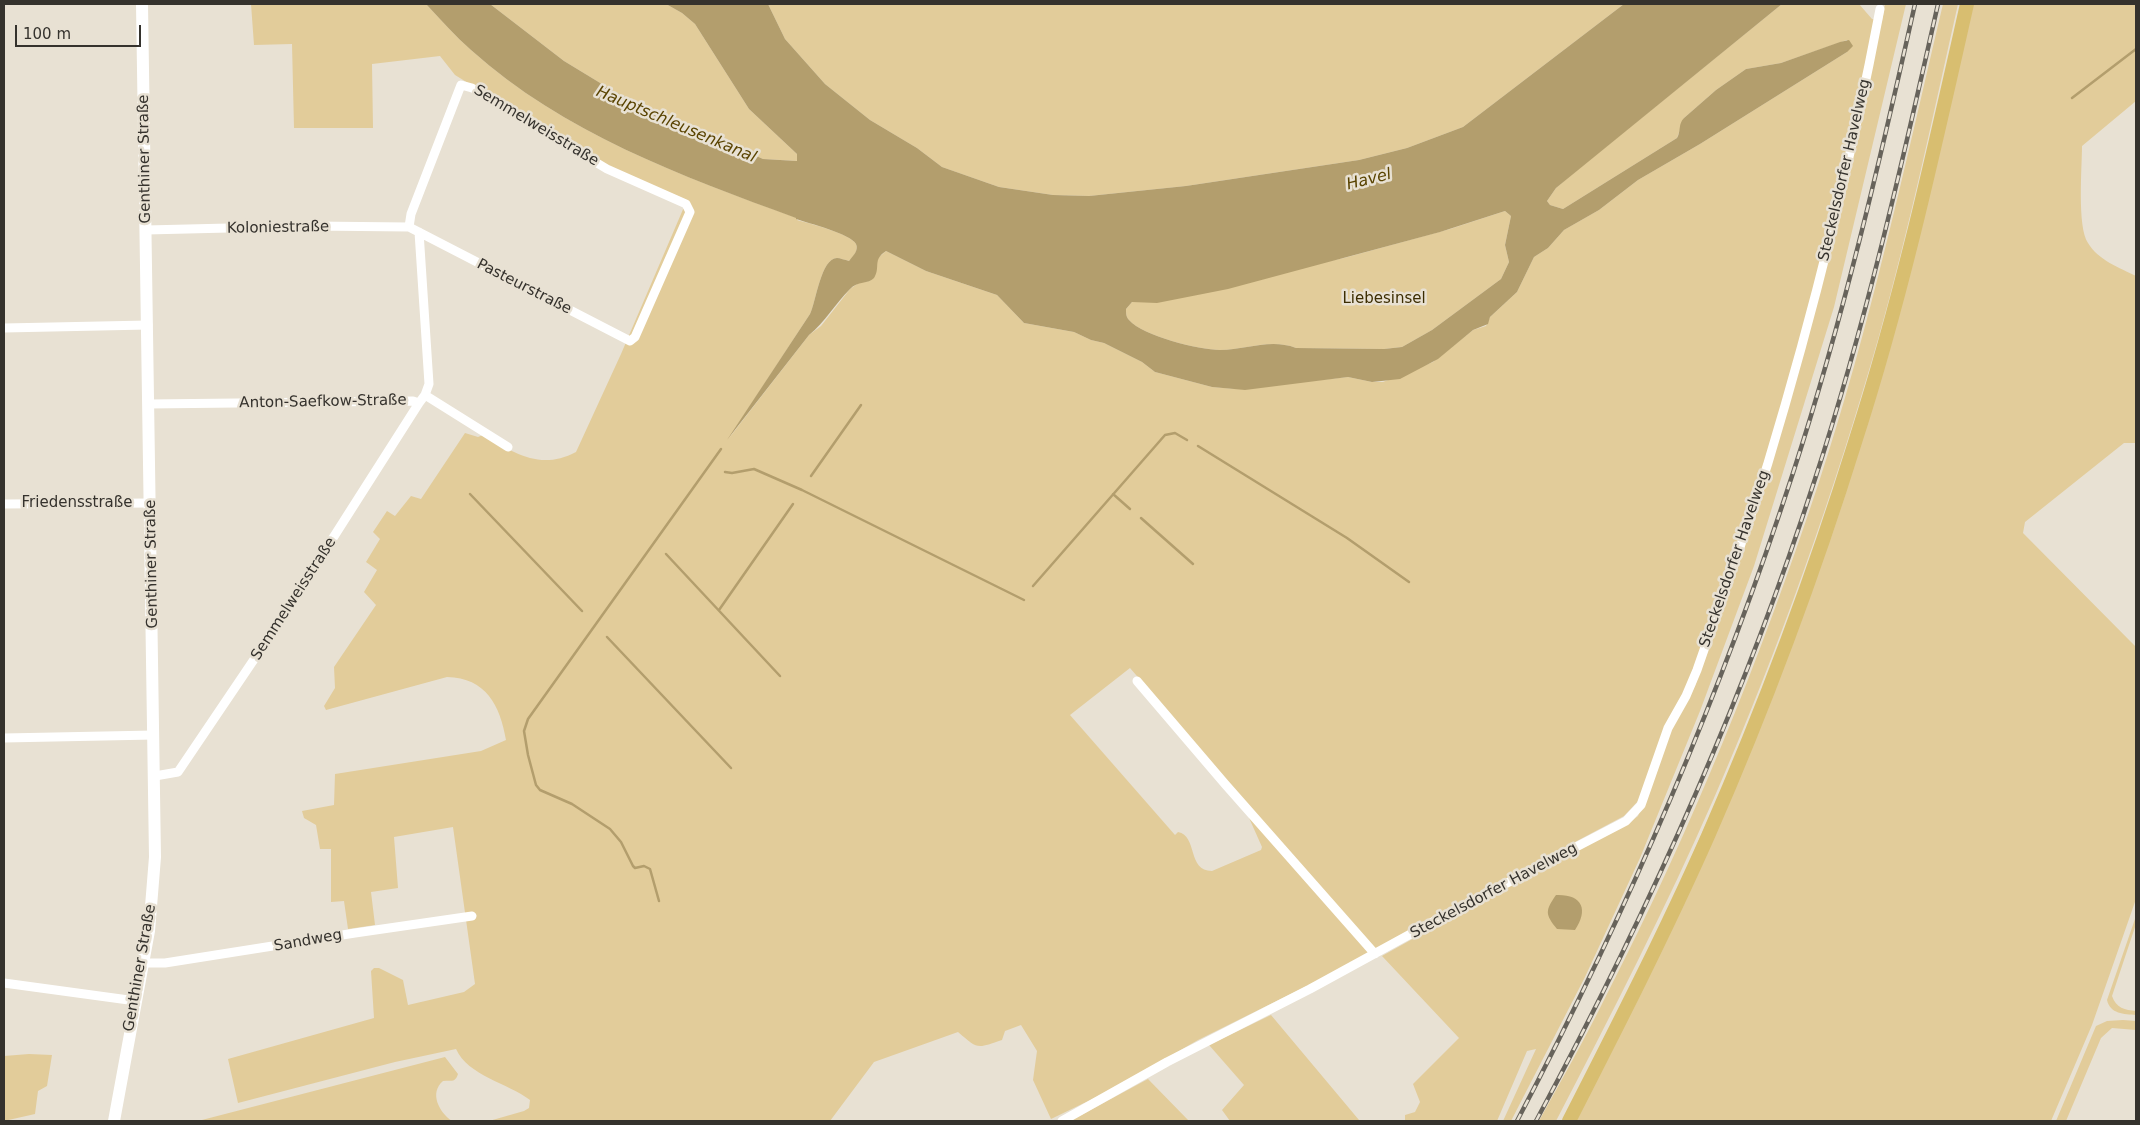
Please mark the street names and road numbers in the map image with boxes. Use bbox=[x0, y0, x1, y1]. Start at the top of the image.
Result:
street label: Steckelsdorfer Havelweg bbox=[1815, 77, 1875, 263]
street label: Semmelweisstraße bbox=[470, 82, 602, 170]
street label: Genthiner Straße bbox=[135, 94, 155, 224]
street label: Koloniestraße bbox=[227, 218, 329, 238]
street label: Pasteurstraße bbox=[474, 255, 574, 319]
street label: Anton-Saefkow-Straße bbox=[239, 392, 407, 412]
street label: Steckelsdorfer Havelweg bbox=[1696, 468, 1774, 650]
street label: Friedensstraße bbox=[22, 494, 132, 512]
street label: Genthiner Straße bbox=[142, 499, 162, 629]
street label: Semmelweisstraße bbox=[248, 534, 340, 664]
street label: Steckelsdorfer Havelweg bbox=[1408, 839, 1580, 943]
street label: Genthiner Straße bbox=[120, 903, 160, 1033]
street label: Sandweg bbox=[273, 926, 343, 956]

